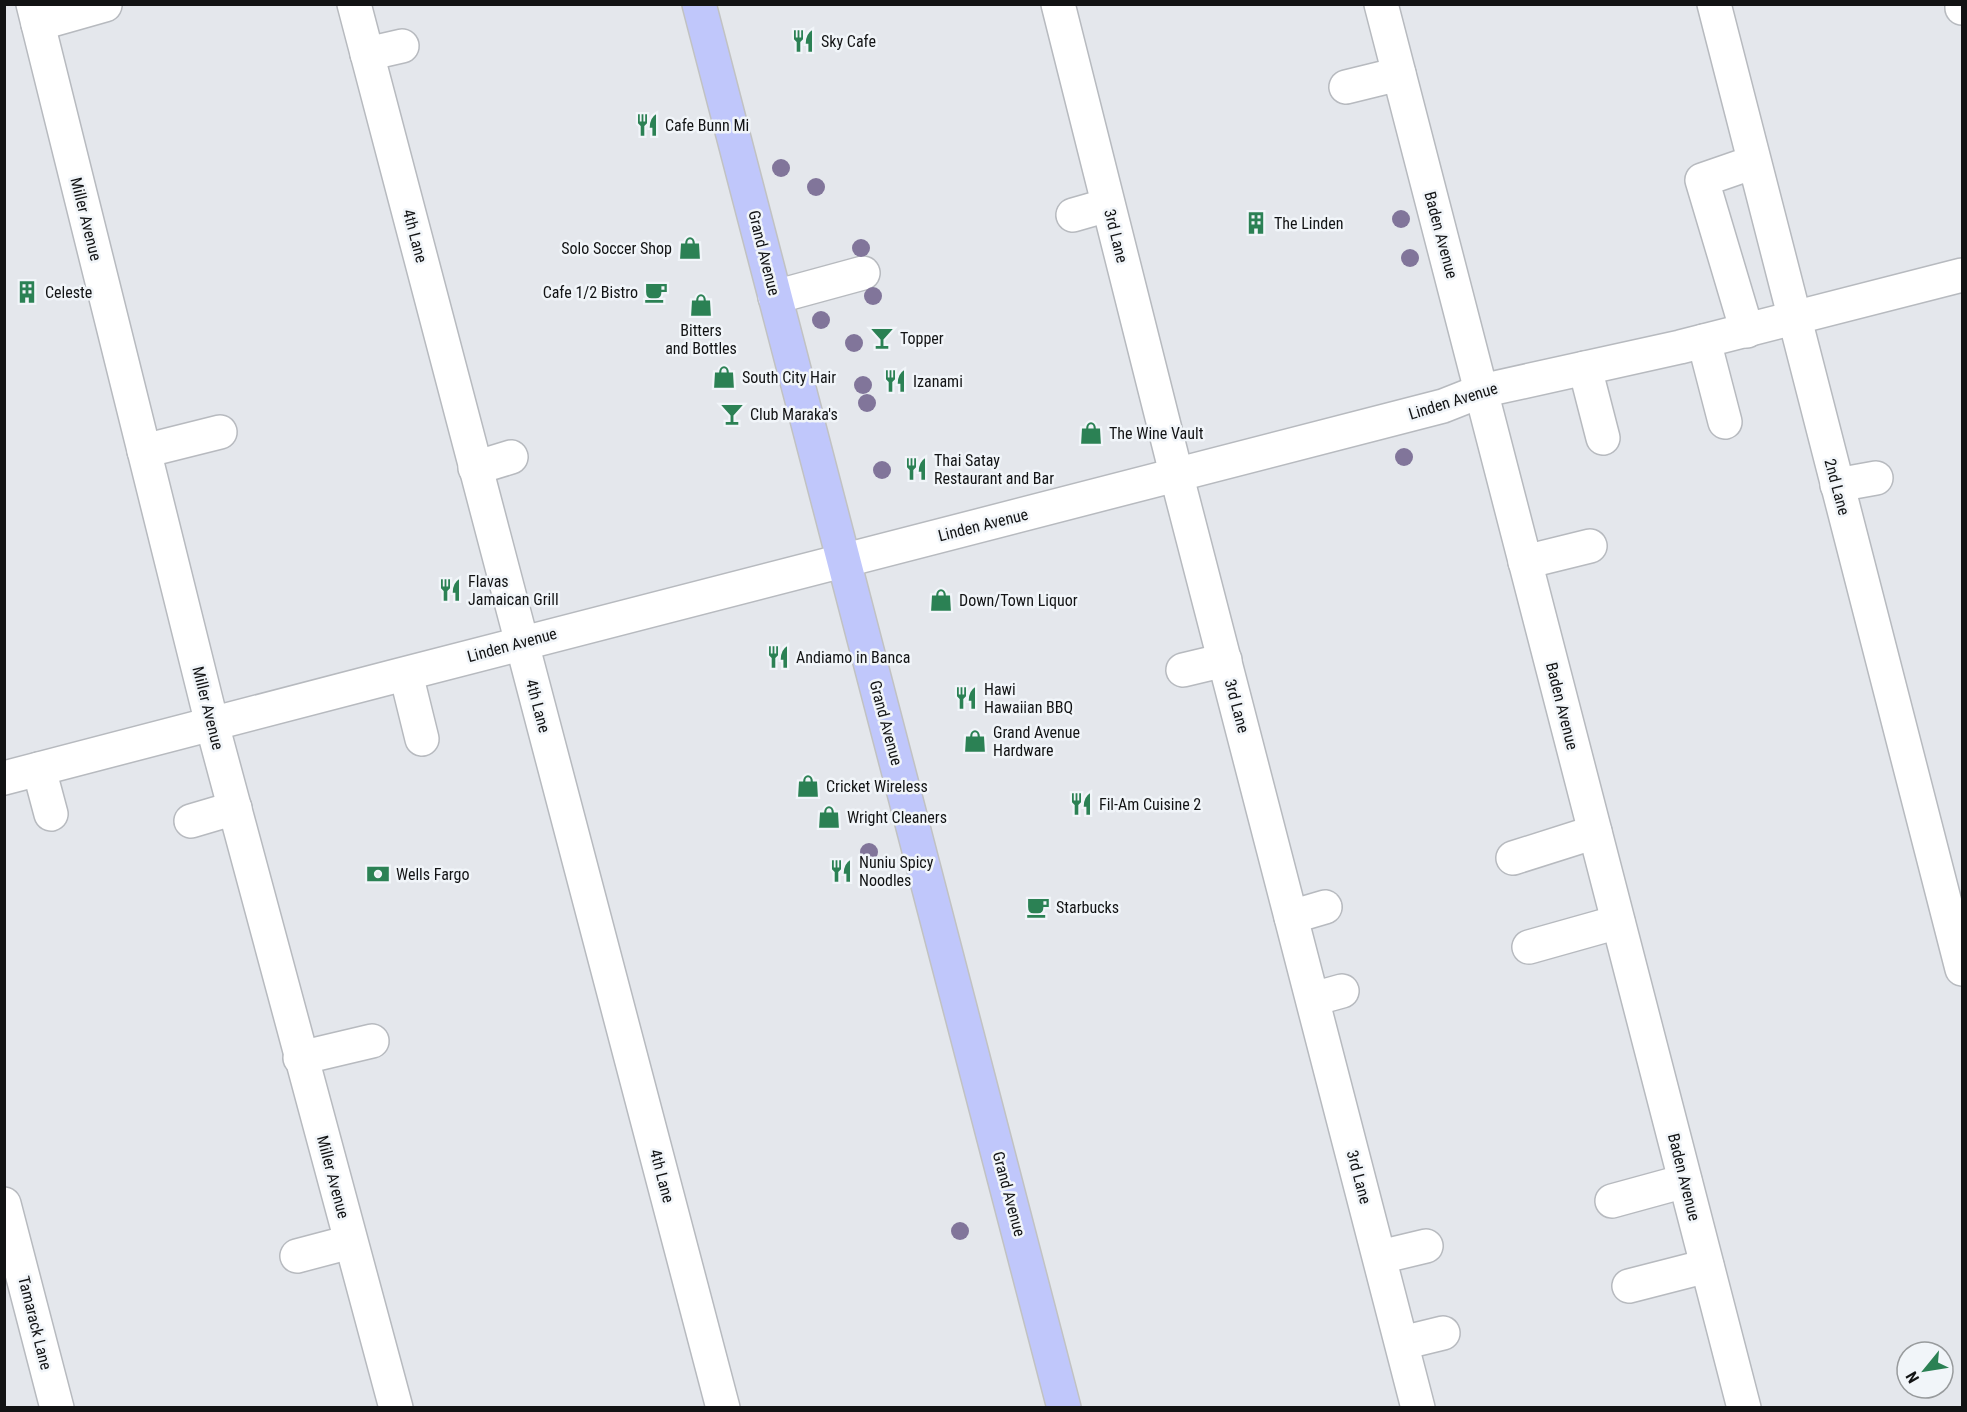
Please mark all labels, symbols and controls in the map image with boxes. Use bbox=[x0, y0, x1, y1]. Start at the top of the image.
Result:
restaurant icon: Sky Cafe bbox=[790, 28, 816, 54]
place label: Sky Cafe bbox=[821, 32, 876, 51]
restaurant icon: Cafe Bunn Mi bbox=[634, 112, 660, 138]
place label: Cafe Bunn Mi bbox=[665, 116, 749, 135]
street label: Miller Avenue bbox=[66, 175, 106, 263]
street label: Baden Avenue bbox=[1420, 189, 1462, 281]
street label: 4th Lane bbox=[399, 207, 431, 265]
street label: 3rd Lane bbox=[1100, 207, 1132, 265]
street label: Grand Avenue bbox=[744, 208, 784, 298]
building icon: The Linden bbox=[1243, 210, 1269, 236]
place label: The Linden bbox=[1274, 214, 1343, 233]
shop icon: Solo Soccer Shop bbox=[677, 235, 703, 261]
place label: Solo Soccer Shop bbox=[561, 239, 672, 258]
building icon: Celeste bbox=[14, 279, 40, 305]
cafe icon: Cafe 1/2 Bistro bbox=[643, 279, 669, 305]
place label: Celeste bbox=[45, 283, 92, 302]
place label: Cafe 1/2 Bistro bbox=[543, 283, 638, 302]
shop icon: Bitters and Bottles bbox=[688, 292, 714, 318]
place label: Bitters and Bottles bbox=[665, 321, 737, 358]
bar icon: Topper bbox=[869, 325, 895, 351]
place label: Topper bbox=[900, 329, 944, 348]
shop icon: South City Hair bbox=[711, 364, 737, 390]
place label: South City Hair bbox=[742, 368, 836, 387]
restaurant icon: Izanami bbox=[882, 368, 908, 394]
place label: Izanami bbox=[913, 372, 963, 391]
street label: Linden Avenue bbox=[1406, 378, 1500, 424]
bar icon: Club Maraka's bbox=[719, 401, 745, 427]
place label: Club Maraka's bbox=[750, 405, 838, 424]
shop icon: The Wine Vault bbox=[1078, 420, 1104, 446]
place label: The Wine Vault bbox=[1109, 424, 1204, 443]
place label: Thai Satay Restaurant and Bar bbox=[934, 451, 1054, 488]
restaurant icon: Thai Satay Restaurant and Bar bbox=[903, 456, 929, 482]
street label: 2nd Lane bbox=[1820, 457, 1854, 517]
street label: Linden Avenue bbox=[936, 505, 1030, 545]
place label: Flavas Jamaican Grill bbox=[468, 572, 559, 609]
restaurant icon: Flavas Jamaican Grill bbox=[437, 577, 463, 603]
shop icon: Down/Town Liquor bbox=[928, 587, 954, 613]
place label: Down/Town Liquor bbox=[959, 591, 1078, 610]
street label: Linden Avenue bbox=[465, 624, 559, 666]
restaurant icon: Andiamo in Banca bbox=[765, 644, 791, 670]
place label: Andiamo in Banca bbox=[796, 648, 910, 667]
street label: Baden Avenue bbox=[1542, 660, 1582, 752]
street label: Miller Avenue bbox=[188, 664, 228, 752]
street label: 4th Lane bbox=[522, 677, 554, 735]
street label: 3rd Lane bbox=[1221, 677, 1253, 735]
street label: Grand Avenue bbox=[866, 678, 906, 768]
place label: Hawi Hawaiian BBQ bbox=[984, 680, 1073, 717]
restaurant icon: Hawi Hawaiian BBQ bbox=[953, 685, 979, 711]
place label: Grand Avenue Hardware bbox=[993, 723, 1080, 760]
shop icon: Grand Avenue Hardware bbox=[962, 728, 988, 754]
shop icon: Cricket Wireless bbox=[795, 773, 821, 799]
place label: Cricket Wireless bbox=[826, 777, 928, 796]
restaurant icon: Fil-Am Cuisine 2 bbox=[1068, 791, 1094, 817]
place label: Fil-Am Cuisine 2 bbox=[1099, 795, 1201, 814]
shop icon: Wright Cleaners bbox=[816, 804, 842, 830]
place label: Wright Cleaners bbox=[847, 808, 947, 827]
place label: Nuniu Spicy Noodles bbox=[859, 853, 934, 890]
restaurant icon: Nuniu Spicy Noodles bbox=[828, 858, 854, 884]
bank icon: Wells Fargo bbox=[365, 861, 391, 887]
place label: Wells Fargo bbox=[396, 865, 470, 884]
cafe icon: Starbucks bbox=[1025, 894, 1051, 920]
place label: Starbucks bbox=[1056, 898, 1119, 917]
street label: Baden Avenue bbox=[1664, 1131, 1704, 1223]
street label: Miller Avenue bbox=[313, 1133, 353, 1221]
street label: 4th Lane bbox=[646, 1147, 678, 1205]
street label: 3rd Lane bbox=[1343, 1148, 1375, 1206]
street label: Grand Avenue bbox=[989, 1149, 1029, 1239]
street label: Tamarack Lane bbox=[14, 1274, 56, 1372]
north arrow bbox=[1895, 1340, 1955, 1400]
text: N bbox=[1902, 1368, 1923, 1386]

